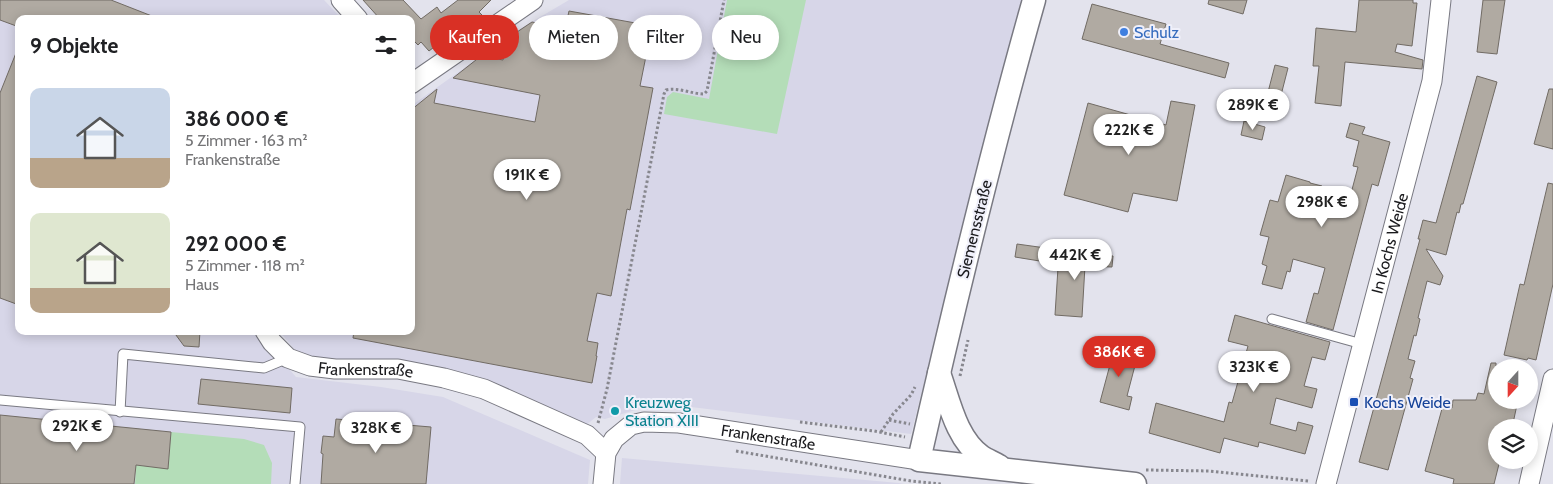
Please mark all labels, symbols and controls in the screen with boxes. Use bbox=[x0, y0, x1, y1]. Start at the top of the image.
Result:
chip: Kaufen bbox=[430, 15, 519, 60]
chip: Mieten bbox=[529, 15, 618, 60]
chip: Filter bbox=[628, 15, 702, 60]
chip: Neu bbox=[712, 15, 779, 60]
place label: Schulz bbox=[1134, 23, 1179, 42]
marker: Schulz bbox=[1118, 26, 1130, 38]
icon: filters bbox=[372, 31, 400, 59]
text: 9 Objekte bbox=[30, 33, 118, 58]
pin: 289K € bbox=[1212, 88, 1294, 131]
text: 289K € bbox=[1227, 95, 1279, 114]
text: 386 000 € bbox=[185, 106, 288, 131]
icon: home bbox=[70, 108, 130, 168]
pin: 222K € bbox=[1088, 114, 1170, 156]
text: 222K € bbox=[1104, 120, 1154, 139]
text: 5 Zimmer · 163 m² bbox=[185, 131, 308, 150]
text: Frankenstraße bbox=[185, 150, 280, 169]
pin: 191K € bbox=[486, 158, 568, 201]
text: 191K € bbox=[505, 165, 549, 184]
street label: Siemensstraße bbox=[953, 178, 996, 280]
pin: 298K € bbox=[1281, 186, 1363, 228]
street label: In Kochs Weide bbox=[1368, 191, 1412, 296]
text: 298K € bbox=[1296, 192, 1348, 211]
text: 292 000 € bbox=[185, 231, 286, 256]
icon: home bbox=[70, 233, 130, 293]
pin: 442K € bbox=[1034, 238, 1116, 281]
text: 442K € bbox=[1049, 245, 1101, 264]
text: 5 Zimmer · 118 m² bbox=[185, 256, 305, 275]
text: Haus bbox=[185, 275, 219, 294]
pin: 386K € bbox=[1078, 336, 1160, 378]
text: 386K € bbox=[1093, 342, 1145, 361]
pin: 323K € bbox=[1213, 350, 1295, 393]
text: 323K € bbox=[1229, 357, 1279, 376]
street label: Frankenstraße bbox=[317, 358, 415, 382]
north arrow bbox=[1488, 359, 1538, 409]
map controls bbox=[1488, 359, 1538, 469]
place label: Kreuzweg Station XIII bbox=[625, 393, 699, 430]
place label: Kochs Weide bbox=[1364, 393, 1451, 412]
marker: Kochs Weide bbox=[1348, 396, 1360, 408]
marker: Kreuzweg Station XIII bbox=[609, 405, 621, 417]
pin: 292K € bbox=[36, 410, 118, 452]
pin: 328K € bbox=[335, 412, 417, 454]
text: 292K € bbox=[52, 416, 102, 435]
text: 328K € bbox=[351, 418, 401, 437]
button: layers bbox=[1488, 419, 1538, 469]
street label: Frankenstraße bbox=[720, 421, 817, 454]

